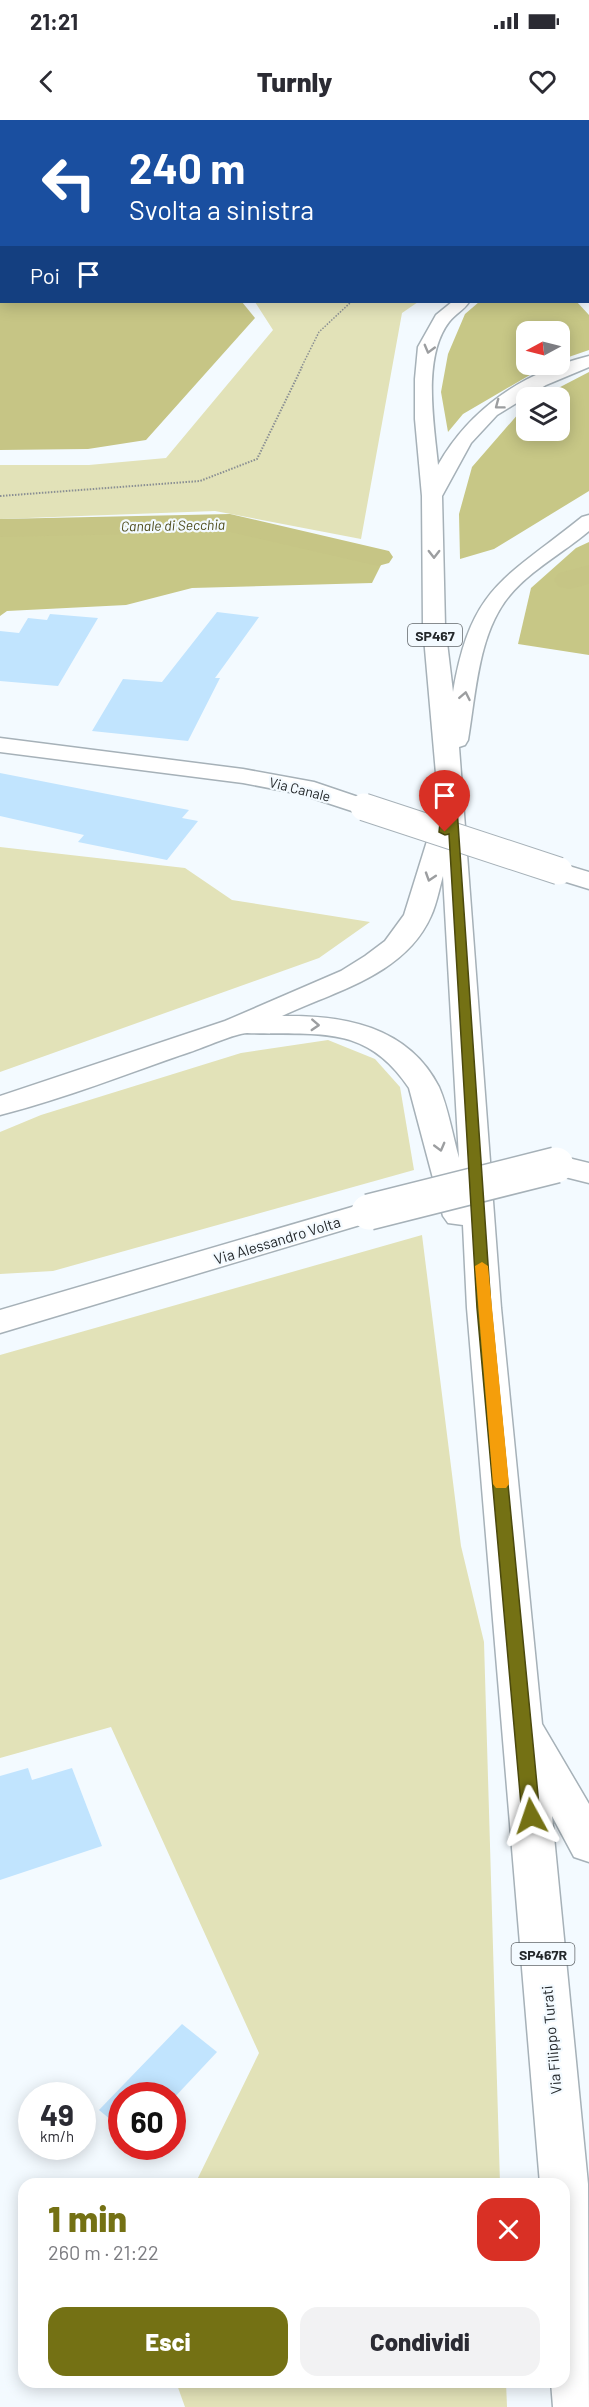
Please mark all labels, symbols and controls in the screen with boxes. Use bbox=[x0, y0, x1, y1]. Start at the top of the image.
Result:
text: 21:21 bbox=[30, 8, 78, 34]
icon: back bbox=[30, 65, 63, 98]
text: Turnly bbox=[257, 65, 332, 97]
icon: heart bbox=[526, 65, 559, 98]
text: 240 m bbox=[129, 142, 245, 192]
icon: left bbox=[30, 144, 108, 222]
text: Svolta a sinistra bbox=[129, 193, 314, 225]
icon: arrive bbox=[72, 258, 105, 291]
text: Poi bbox=[30, 262, 60, 288]
north arrow bbox=[516, 321, 570, 375]
map controls bbox=[516, 321, 570, 441]
one-way arrow bbox=[424, 343, 436, 354]
button: layers bbox=[516, 387, 570, 441]
one-way arrow bbox=[495, 398, 506, 409]
water label: Canale di Secchia bbox=[121, 516, 225, 534]
one-way arrow bbox=[428, 550, 440, 559]
road number: SP467 bbox=[408, 624, 462, 646]
one-way arrow bbox=[458, 691, 471, 701]
pin bbox=[419, 770, 470, 832]
street label: Via Canale bbox=[268, 773, 332, 805]
icon: arrive bbox=[428, 779, 461, 812]
one-way arrow bbox=[425, 871, 438, 882]
one-way arrow bbox=[310, 1018, 319, 1031]
one-way arrow bbox=[432, 1142, 445, 1152]
street label: Via Alessandro Volta bbox=[212, 1212, 342, 1268]
position arrow bbox=[499, 1784, 563, 1848]
road number: SP467R bbox=[512, 1943, 574, 1965]
street label: Via Filippo Turati bbox=[537, 1985, 565, 2095]
speed limit sign: 60 bbox=[108, 2082, 186, 2160]
text: 49 bbox=[40, 2096, 74, 2132]
text: km/h bbox=[40, 2127, 74, 2145]
text: 1 min bbox=[48, 2196, 127, 2239]
button: close bbox=[477, 2198, 540, 2261]
text: 260 m · 21:22 bbox=[48, 2240, 159, 2264]
button: Esci bbox=[48, 2307, 288, 2376]
button: Condividi bbox=[300, 2307, 540, 2376]

